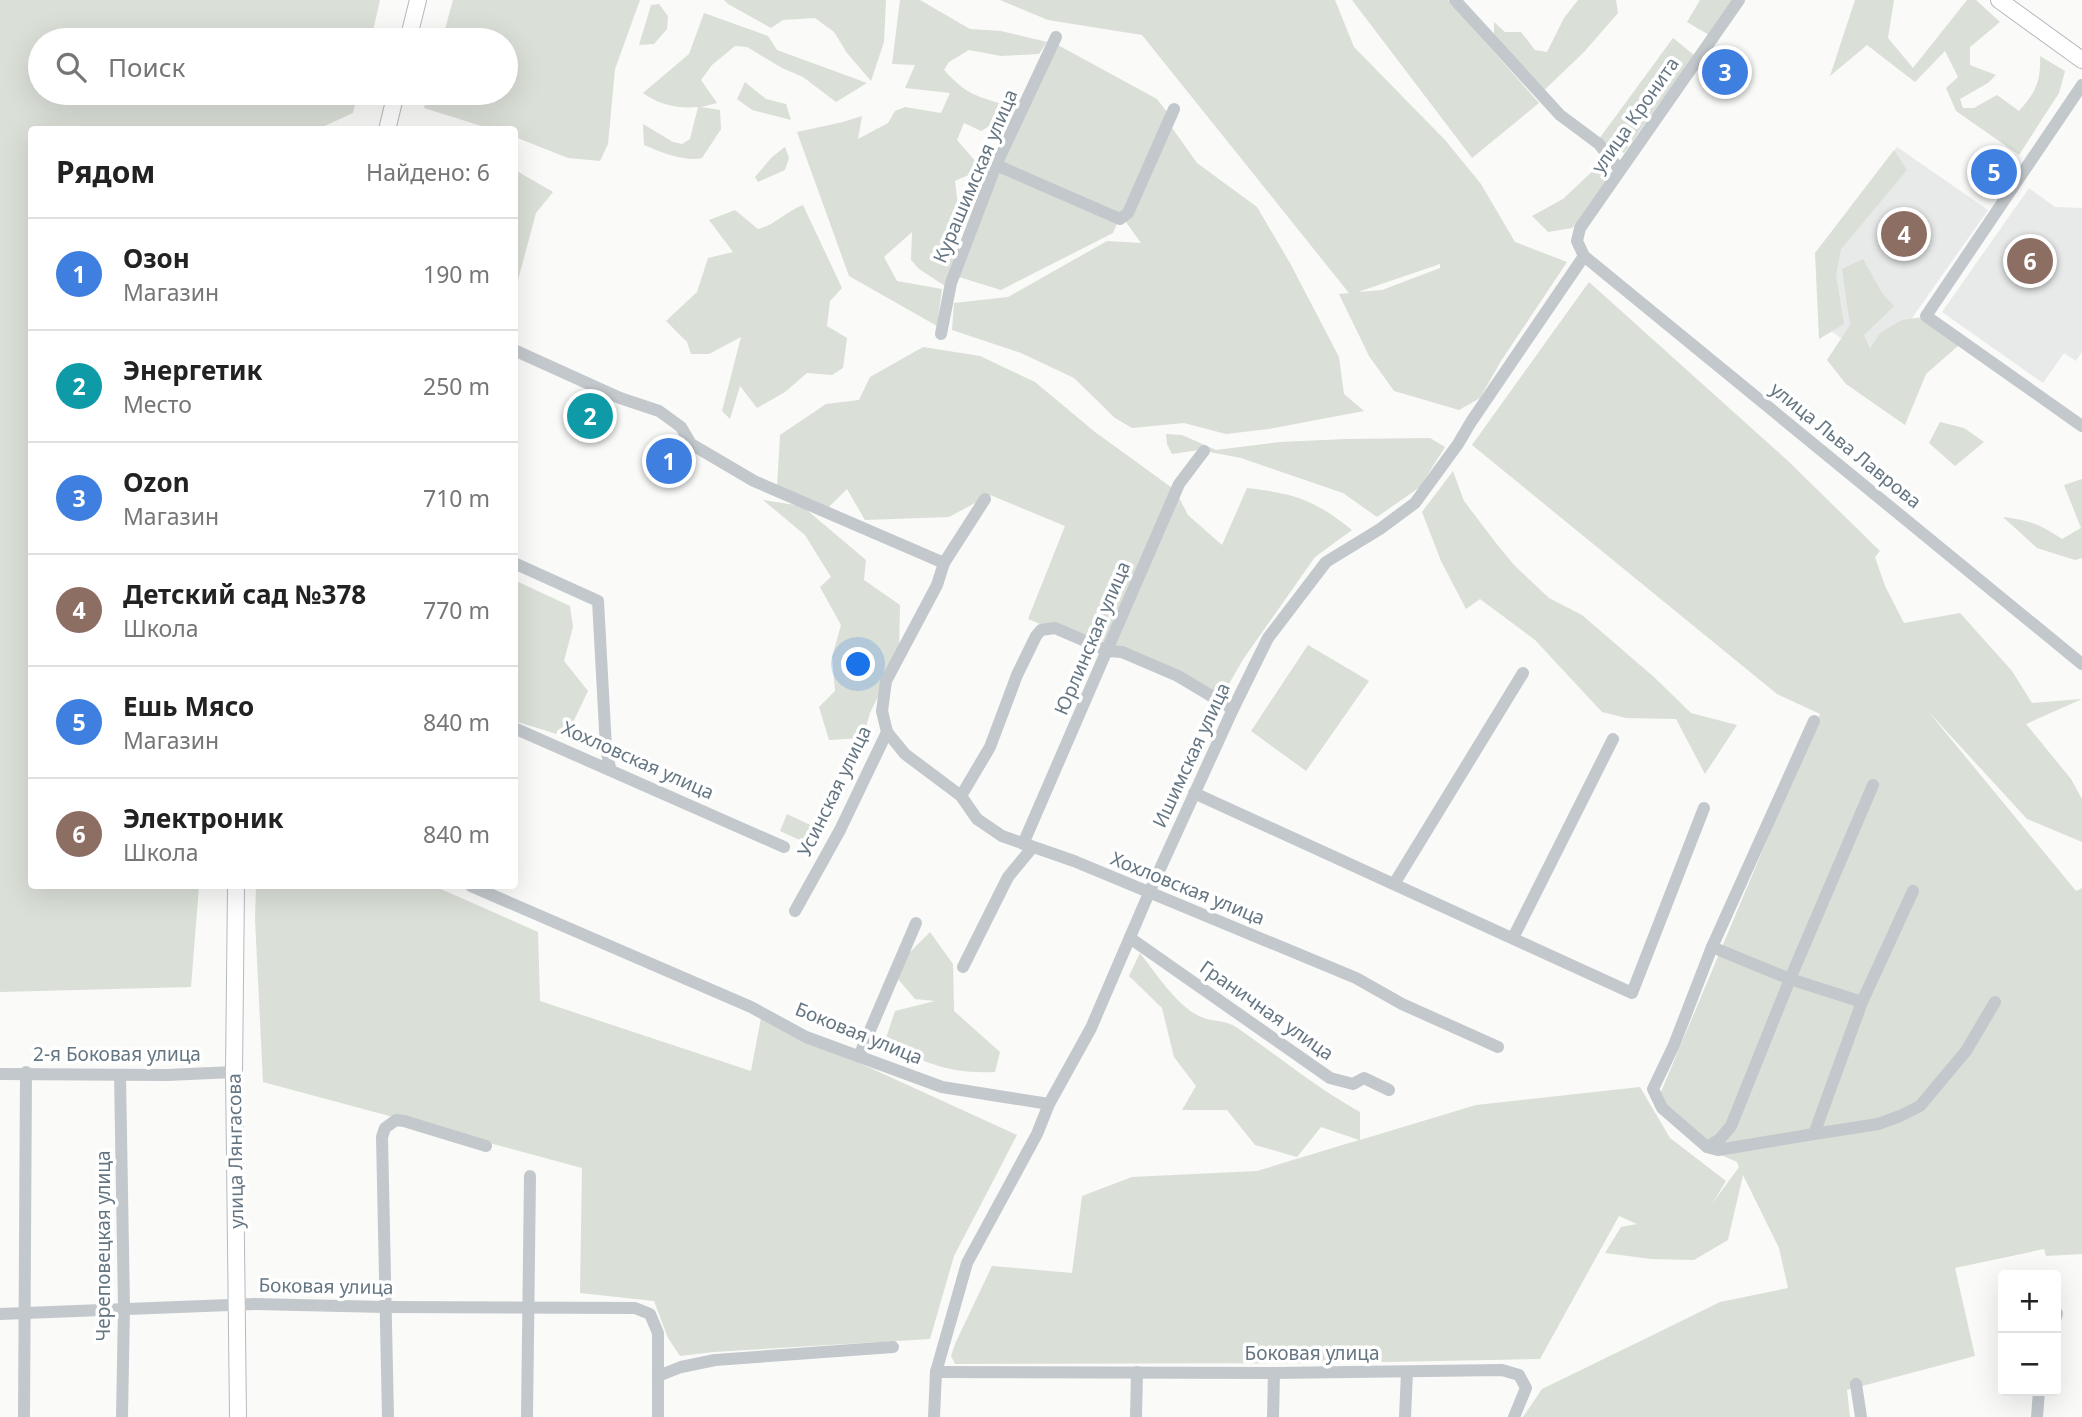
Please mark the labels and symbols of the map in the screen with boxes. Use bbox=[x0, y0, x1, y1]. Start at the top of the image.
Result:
pin: 3 bbox=[1702, 46, 1748, 98]
street label: улица Кронита bbox=[1585, 52, 1685, 178]
street label: Курашимская улица bbox=[927, 85, 1023, 267]
pin: 5 bbox=[1971, 146, 2017, 198]
pin: 4 bbox=[1881, 208, 1927, 260]
pin: 6 bbox=[2007, 235, 2053, 287]
street label: улица Льва Лаврова bbox=[1765, 376, 1927, 514]
pin: 2 bbox=[567, 390, 613, 442]
pin: 1 bbox=[646, 435, 692, 487]
street label: Юрлинская улица bbox=[1048, 557, 1136, 719]
your location bbox=[841, 647, 875, 681]
street label: Ишимская улица bbox=[1146, 678, 1236, 832]
street label: Хохловская улица bbox=[558, 715, 718, 805]
street label: Усинская улица bbox=[791, 721, 877, 861]
street label: Хохловская улица bbox=[1107, 845, 1269, 931]
street label: Граничная улица bbox=[1195, 954, 1339, 1066]
street label: Боковая улица bbox=[792, 996, 926, 1070]
street label: 2-я Боковая улица bbox=[33, 1041, 201, 1067]
street label: улица Лянгасова bbox=[221, 1073, 249, 1229]
street label: Череповецкая улица bbox=[90, 1151, 116, 1341]
street label: Боковая улица bbox=[258, 1272, 394, 1300]
street label: Боковая улица bbox=[1245, 1340, 1380, 1366]

